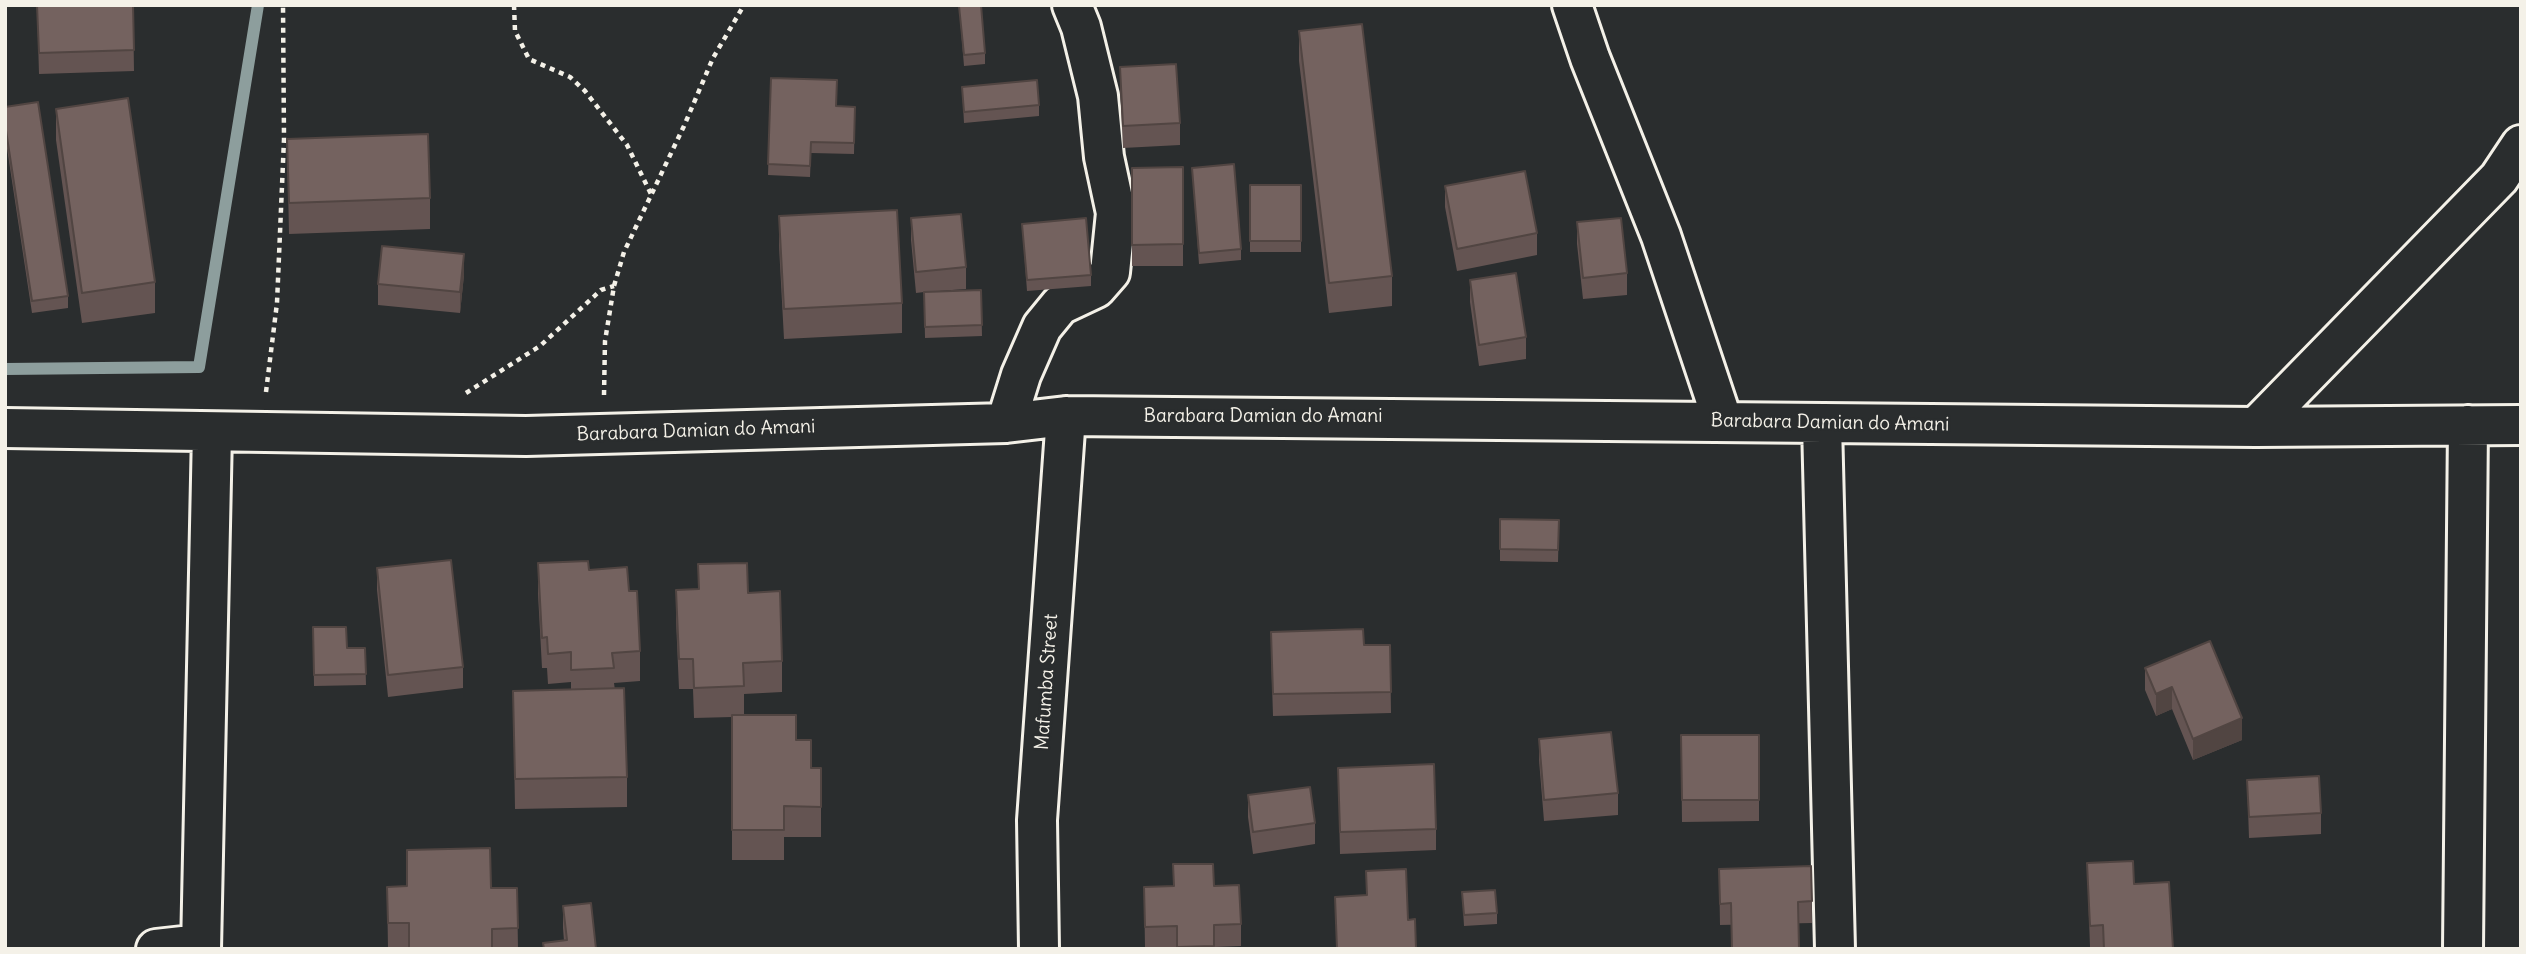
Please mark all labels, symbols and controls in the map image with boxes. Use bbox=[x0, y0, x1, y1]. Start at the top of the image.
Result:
street label: Barabara Damian do Amani bbox=[1144, 406, 1382, 428]
street label: Barabara Damian do Amani bbox=[1710, 410, 1950, 436]
street label: Barabara Damian do Amani bbox=[576, 415, 816, 447]
street label: Mafumba Street bbox=[1031, 613, 1063, 751]

